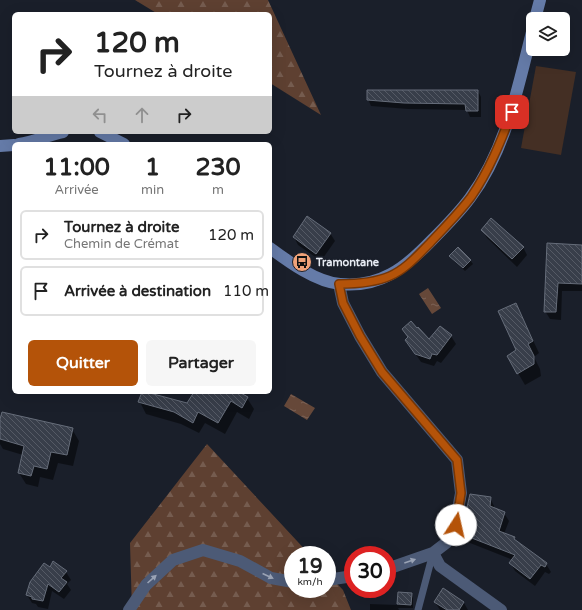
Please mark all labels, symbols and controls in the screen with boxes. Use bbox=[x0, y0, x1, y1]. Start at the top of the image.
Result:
map controls bbox=[526, 12, 570, 56]
button: layers bbox=[526, 12, 570, 56]
text: 120 m bbox=[94, 26, 180, 60]
icon: right bbox=[28, 28, 80, 80]
text: Tournez à droite bbox=[94, 60, 233, 82]
pin bbox=[495, 95, 529, 129]
icon: arrive bbox=[501, 101, 523, 123]
icon: left bbox=[89, 104, 111, 126]
icon: ahead bbox=[131, 104, 153, 126]
icon: right bbox=[173, 104, 195, 126]
text: 11:00 bbox=[43, 153, 110, 182]
text: 1 bbox=[145, 153, 160, 182]
text: 230 bbox=[195, 153, 241, 182]
text: Arrivée bbox=[54, 182, 99, 198]
text: min bbox=[141, 182, 164, 198]
text: m bbox=[212, 182, 224, 198]
text: Tournez à droite bbox=[64, 218, 179, 236]
icon: right bbox=[30, 224, 52, 246]
text: 120 m bbox=[208, 226, 254, 244]
text: Chemin de Crémat bbox=[64, 236, 179, 252]
bus stop icon: Tramontane bbox=[291, 251, 313, 273]
place label: Tramontane bbox=[315, 256, 380, 269]
icon: arrive bbox=[30, 280, 52, 302]
text: Arrivée à destination bbox=[64, 282, 211, 300]
text: 110 m bbox=[223, 282, 269, 300]
button: Quitter bbox=[28, 340, 138, 386]
button: Partager bbox=[146, 340, 256, 386]
position arrow bbox=[435, 504, 477, 546]
speed limit sign: 30 bbox=[344, 546, 396, 598]
text: 19 bbox=[297, 555, 323, 579]
one-way arrow bbox=[404, 558, 416, 564]
one-way arrow bbox=[262, 573, 274, 579]
one-way arrow bbox=[147, 574, 157, 584]
text: km/h bbox=[297, 576, 323, 588]

